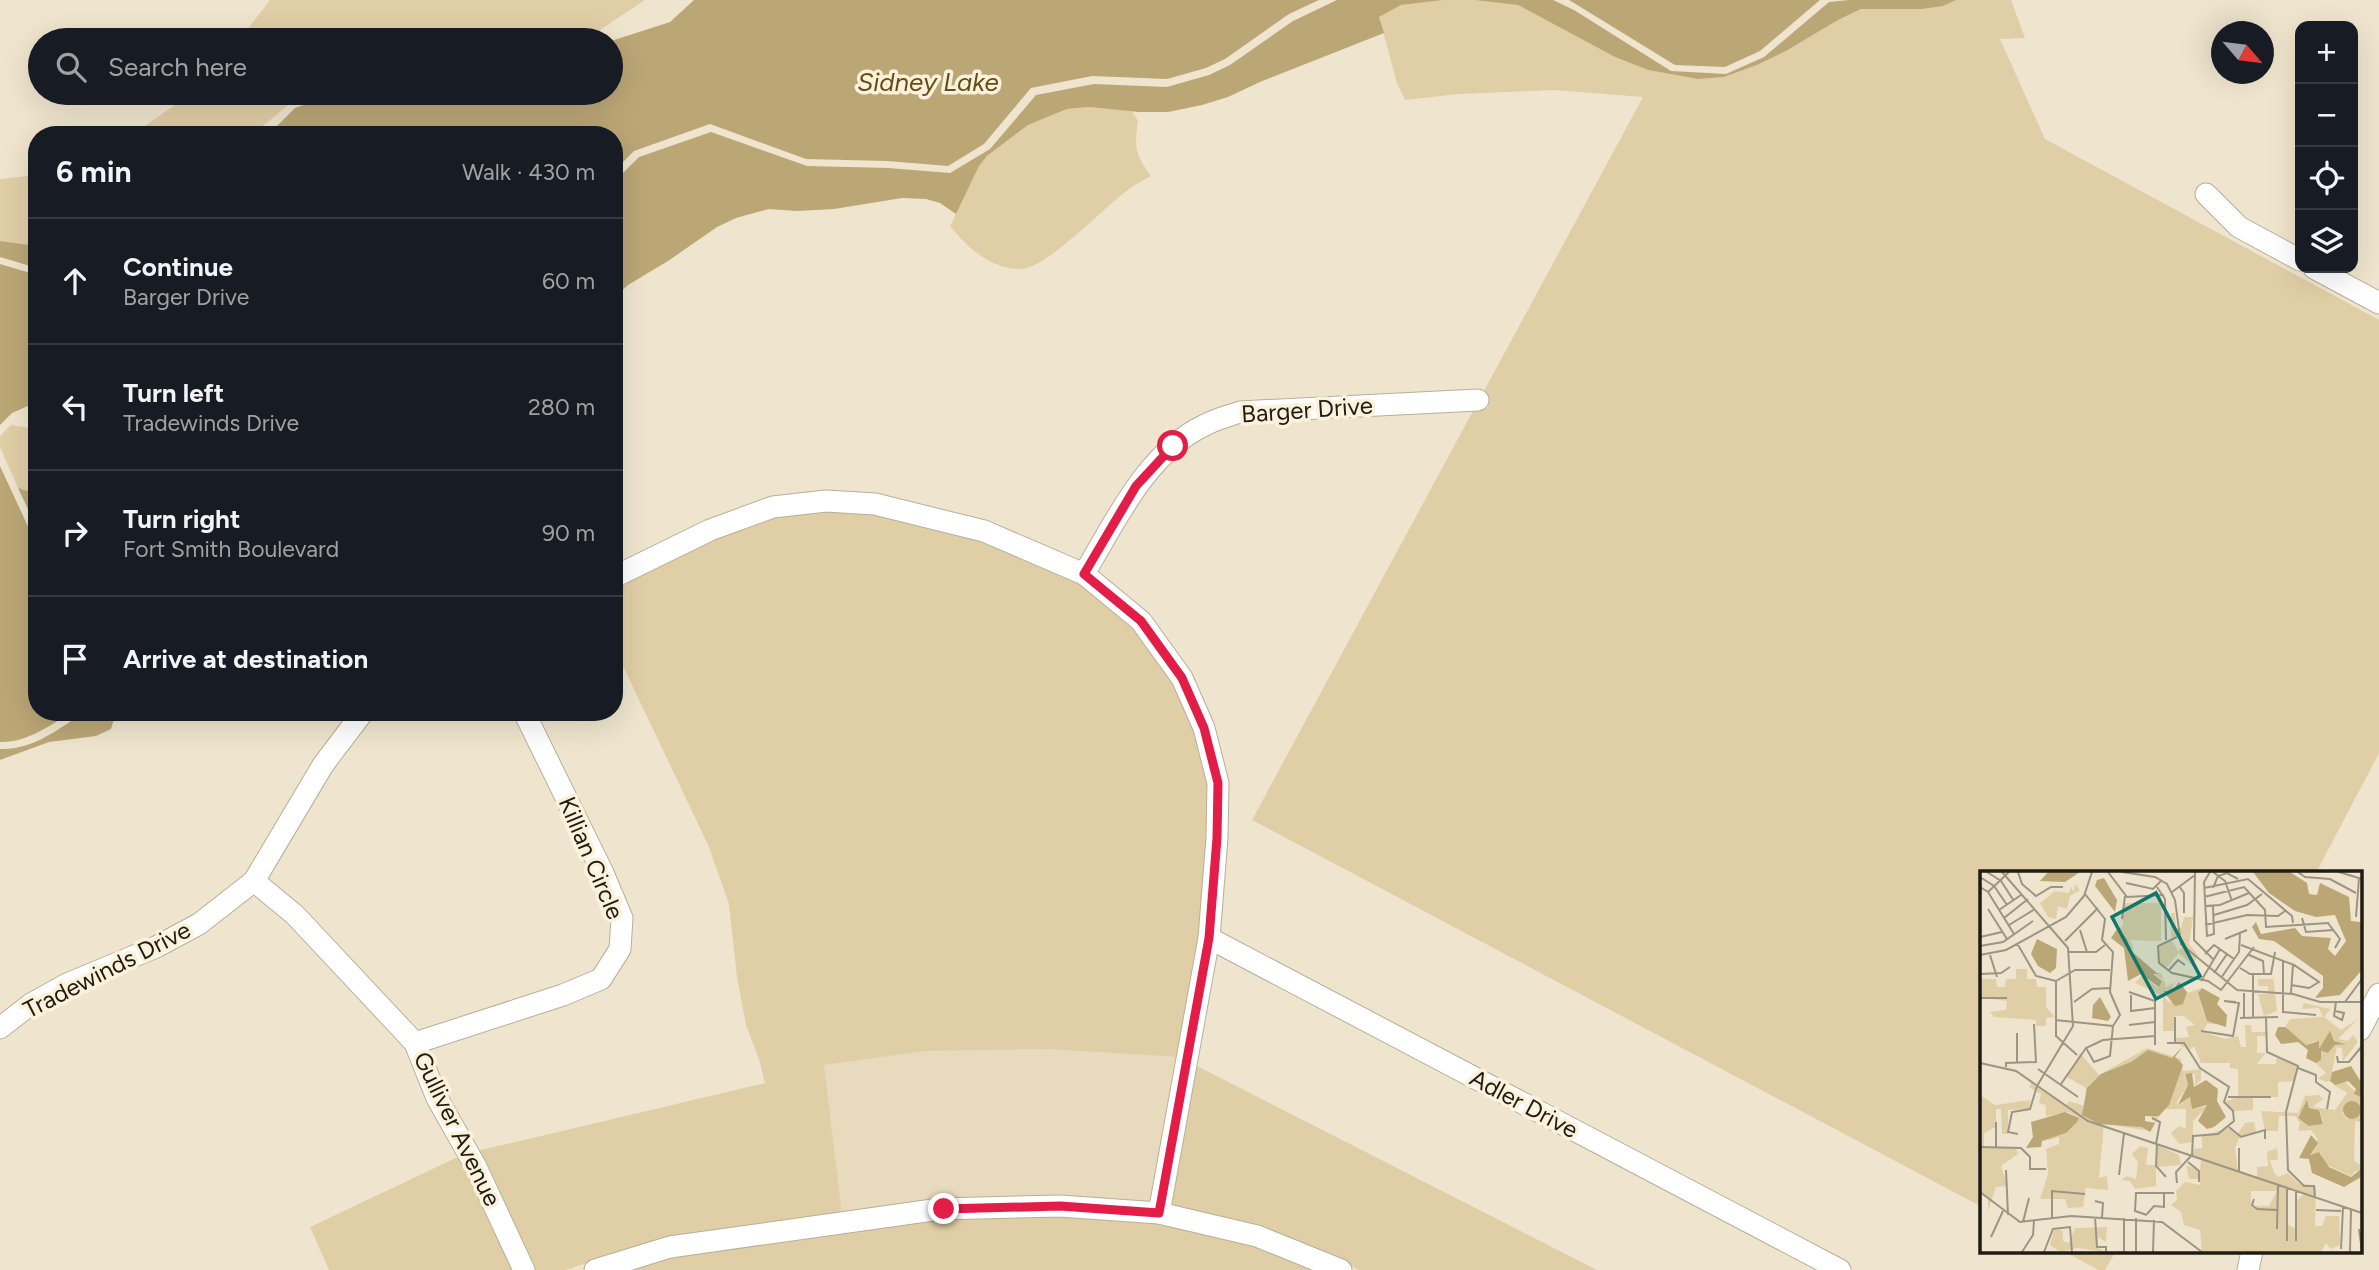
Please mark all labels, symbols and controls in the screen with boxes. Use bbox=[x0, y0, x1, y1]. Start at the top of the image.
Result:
north arrow bbox=[2211, 21, 2274, 84]
map controls bbox=[2295, 21, 2358, 273]
button: + bbox=[2295, 21, 2358, 84]
search box bbox=[28, 28, 623, 105]
icon: search bbox=[52, 48, 90, 86]
text: Search here bbox=[108, 51, 247, 83]
water label: Sidney Lake bbox=[857, 66, 999, 98]
button: − bbox=[2295, 84, 2358, 147]
button: locate bbox=[2295, 147, 2358, 210]
text: 6 min bbox=[56, 153, 132, 190]
text: Walk · 430 m bbox=[462, 158, 595, 186]
button: layers bbox=[2295, 210, 2358, 273]
text: Continue bbox=[123, 251, 233, 283]
icon: ahead bbox=[56, 262, 94, 300]
text: 60 m bbox=[542, 267, 595, 295]
text: Barger Drive bbox=[123, 283, 249, 311]
text: Turn left bbox=[123, 377, 224, 409]
icon: left bbox=[56, 388, 94, 426]
street label: Barger Drive bbox=[1240, 390, 1374, 429]
text: 280 m bbox=[528, 393, 595, 421]
text: Tradewinds Drive bbox=[123, 409, 299, 437]
route start bbox=[1157, 430, 1188, 461]
text: Turn right bbox=[123, 503, 240, 535]
icon: right bbox=[56, 514, 94, 552]
text: 90 m bbox=[542, 519, 595, 547]
text: Fort Smith Boulevard bbox=[123, 535, 339, 563]
icon: arrive bbox=[56, 640, 94, 678]
text: Arrive at destination bbox=[123, 643, 368, 675]
street label: Killian Circle bbox=[553, 792, 630, 923]
inset map bbox=[1980, 871, 2362, 1252]
street label: Tradewinds Drive bbox=[18, 915, 195, 1024]
street label: Gulliver Avenue bbox=[408, 1047, 507, 1211]
street label: Adler Drive bbox=[1465, 1063, 1583, 1144]
route end bbox=[928, 1193, 959, 1224]

